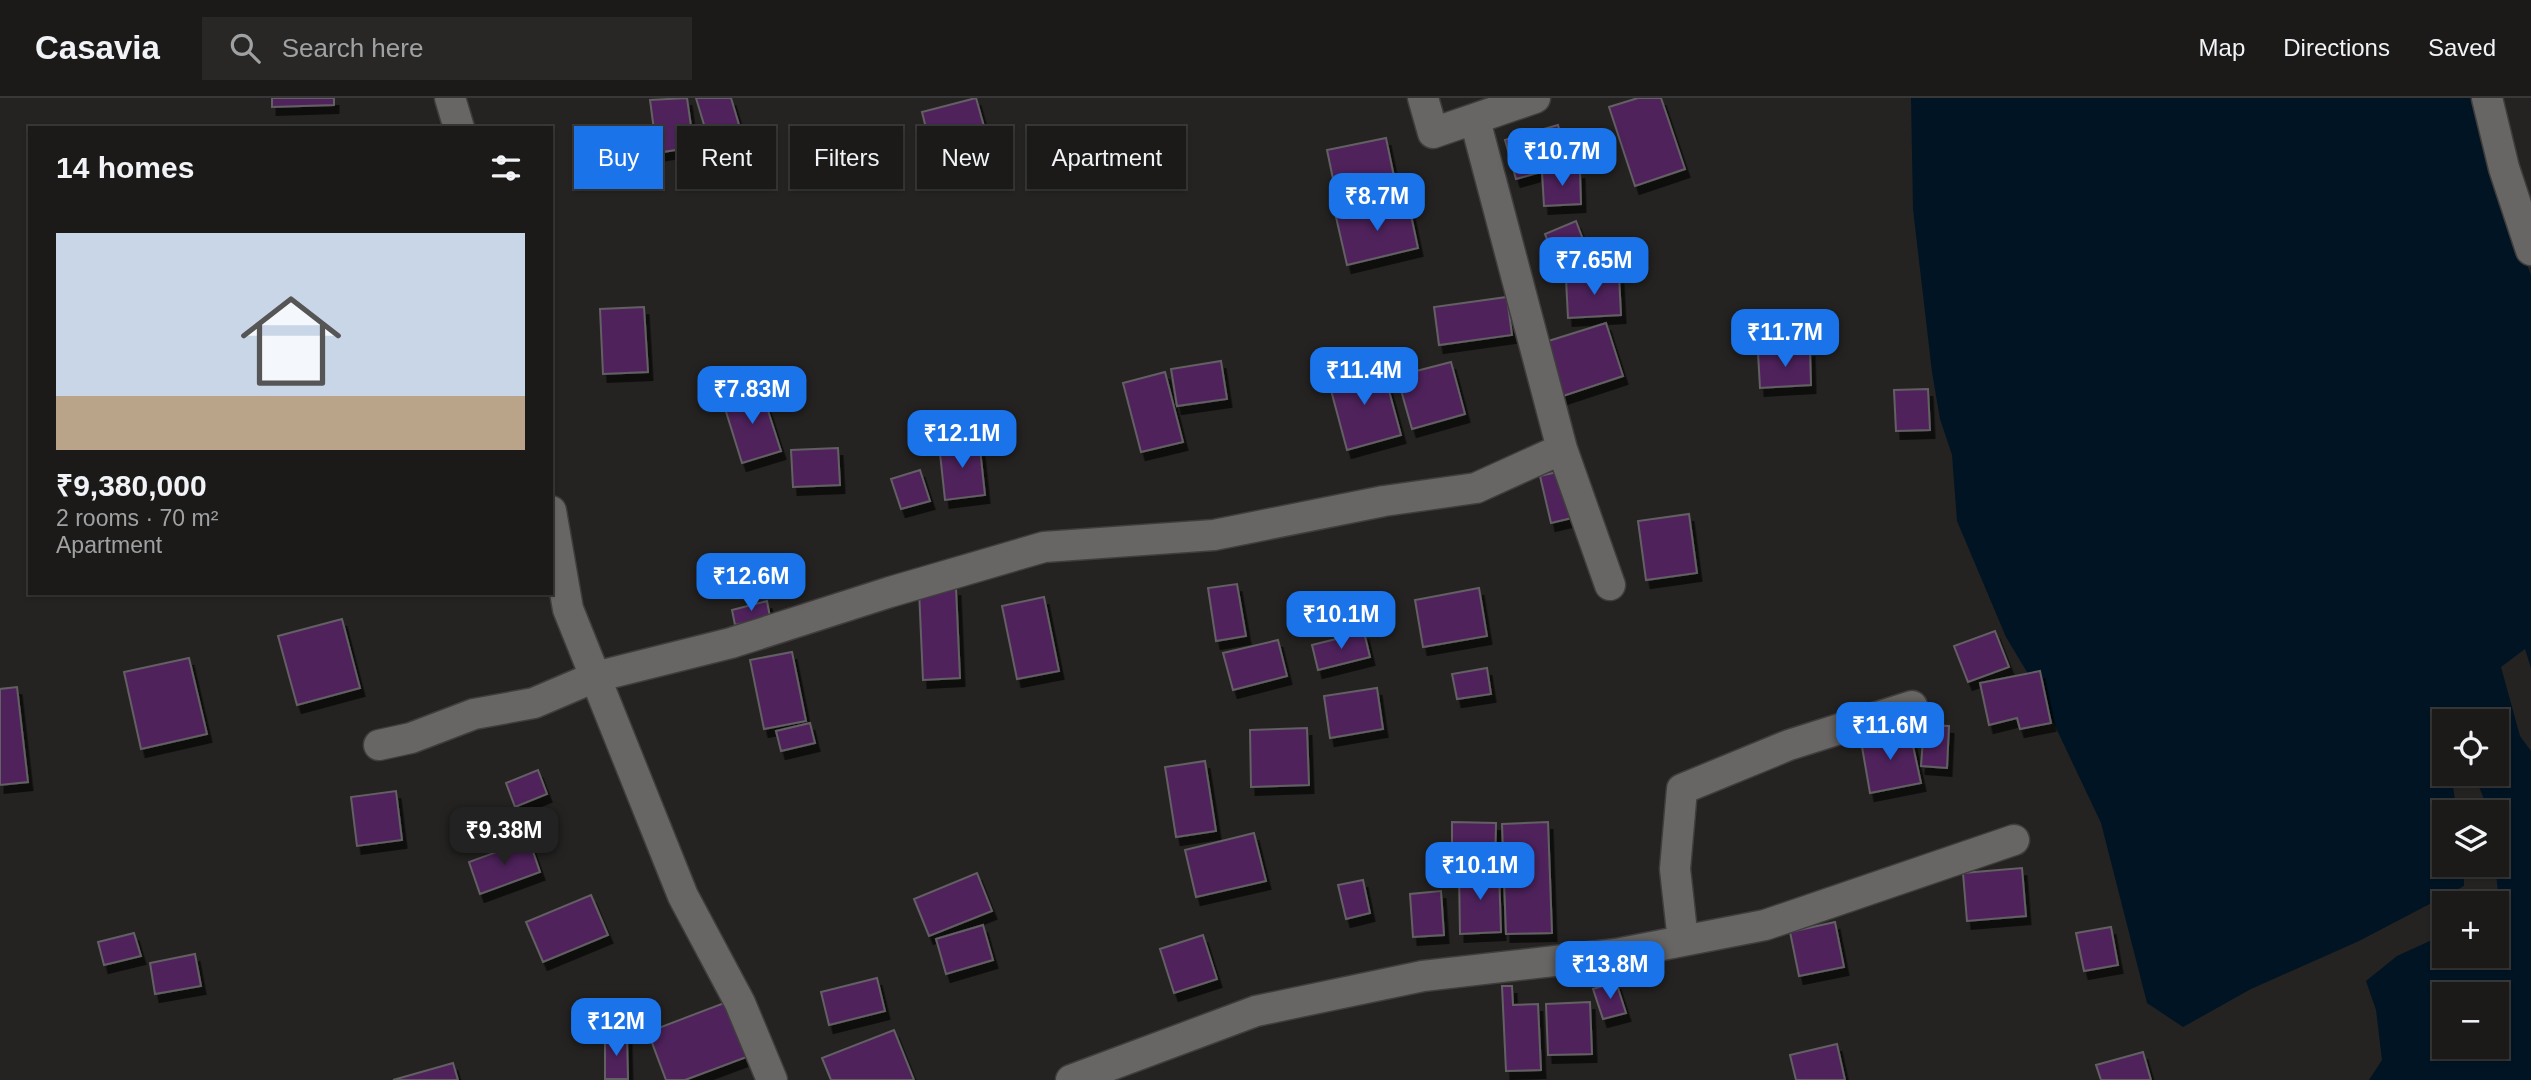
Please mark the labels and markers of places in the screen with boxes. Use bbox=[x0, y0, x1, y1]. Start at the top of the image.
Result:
pin: ₹10.7M bbox=[1505, 129, 1619, 188]
pin: ₹8.7M bbox=[1328, 174, 1426, 233]
pin: ₹7.65M bbox=[1537, 238, 1651, 297]
pin: ₹11.7M bbox=[1728, 310, 1842, 369]
pin: ₹11.4M bbox=[1307, 348, 1421, 407]
pin: ₹7.83M bbox=[695, 366, 809, 426]
pin: ₹12.1M bbox=[905, 410, 1019, 470]
pin: ₹12.6M bbox=[694, 554, 808, 613]
pin: ₹10.1M bbox=[1284, 592, 1398, 651]
pin: ₹11.6M bbox=[1833, 702, 1947, 762]
pin: ₹9.38M bbox=[447, 808, 561, 867]
pin: ₹10.1M bbox=[1423, 842, 1537, 902]
pin: ₹13.8M bbox=[1553, 942, 1667, 1001]
pin: ₹12M bbox=[575, 998, 657, 1058]

